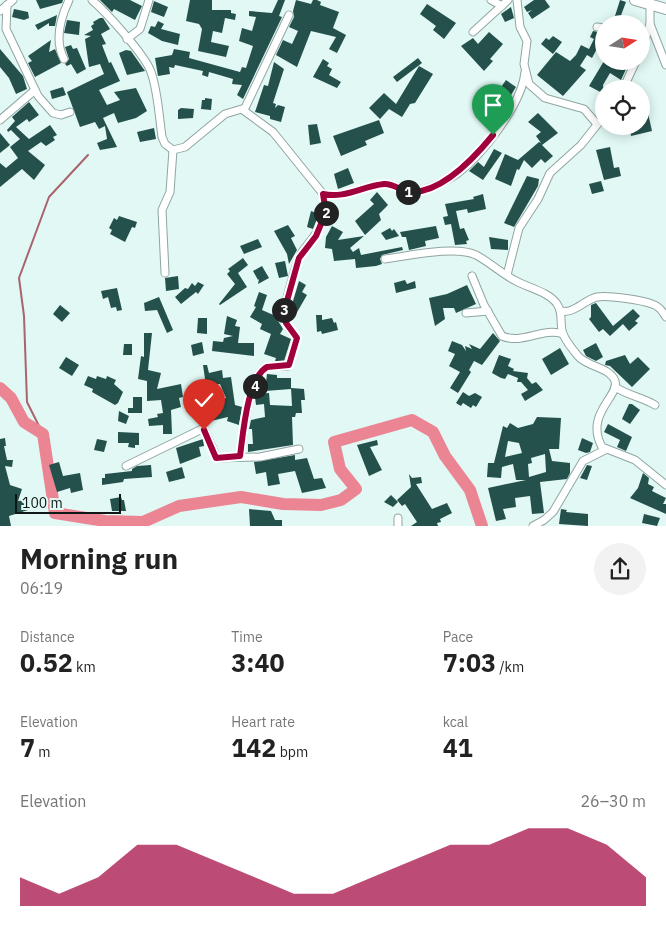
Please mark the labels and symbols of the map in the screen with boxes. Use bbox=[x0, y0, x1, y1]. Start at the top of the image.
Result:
north arrow bbox=[595, 15, 650, 70]
pin bbox=[472, 84, 514, 135]
pin: 1 bbox=[396, 180, 420, 204]
pin: 2 bbox=[314, 200, 338, 226]
pin: 3 bbox=[272, 298, 296, 322]
pin: 4 bbox=[242, 374, 268, 398]
pin bbox=[183, 379, 225, 430]
scale bar bbox=[15, 491, 121, 514]

